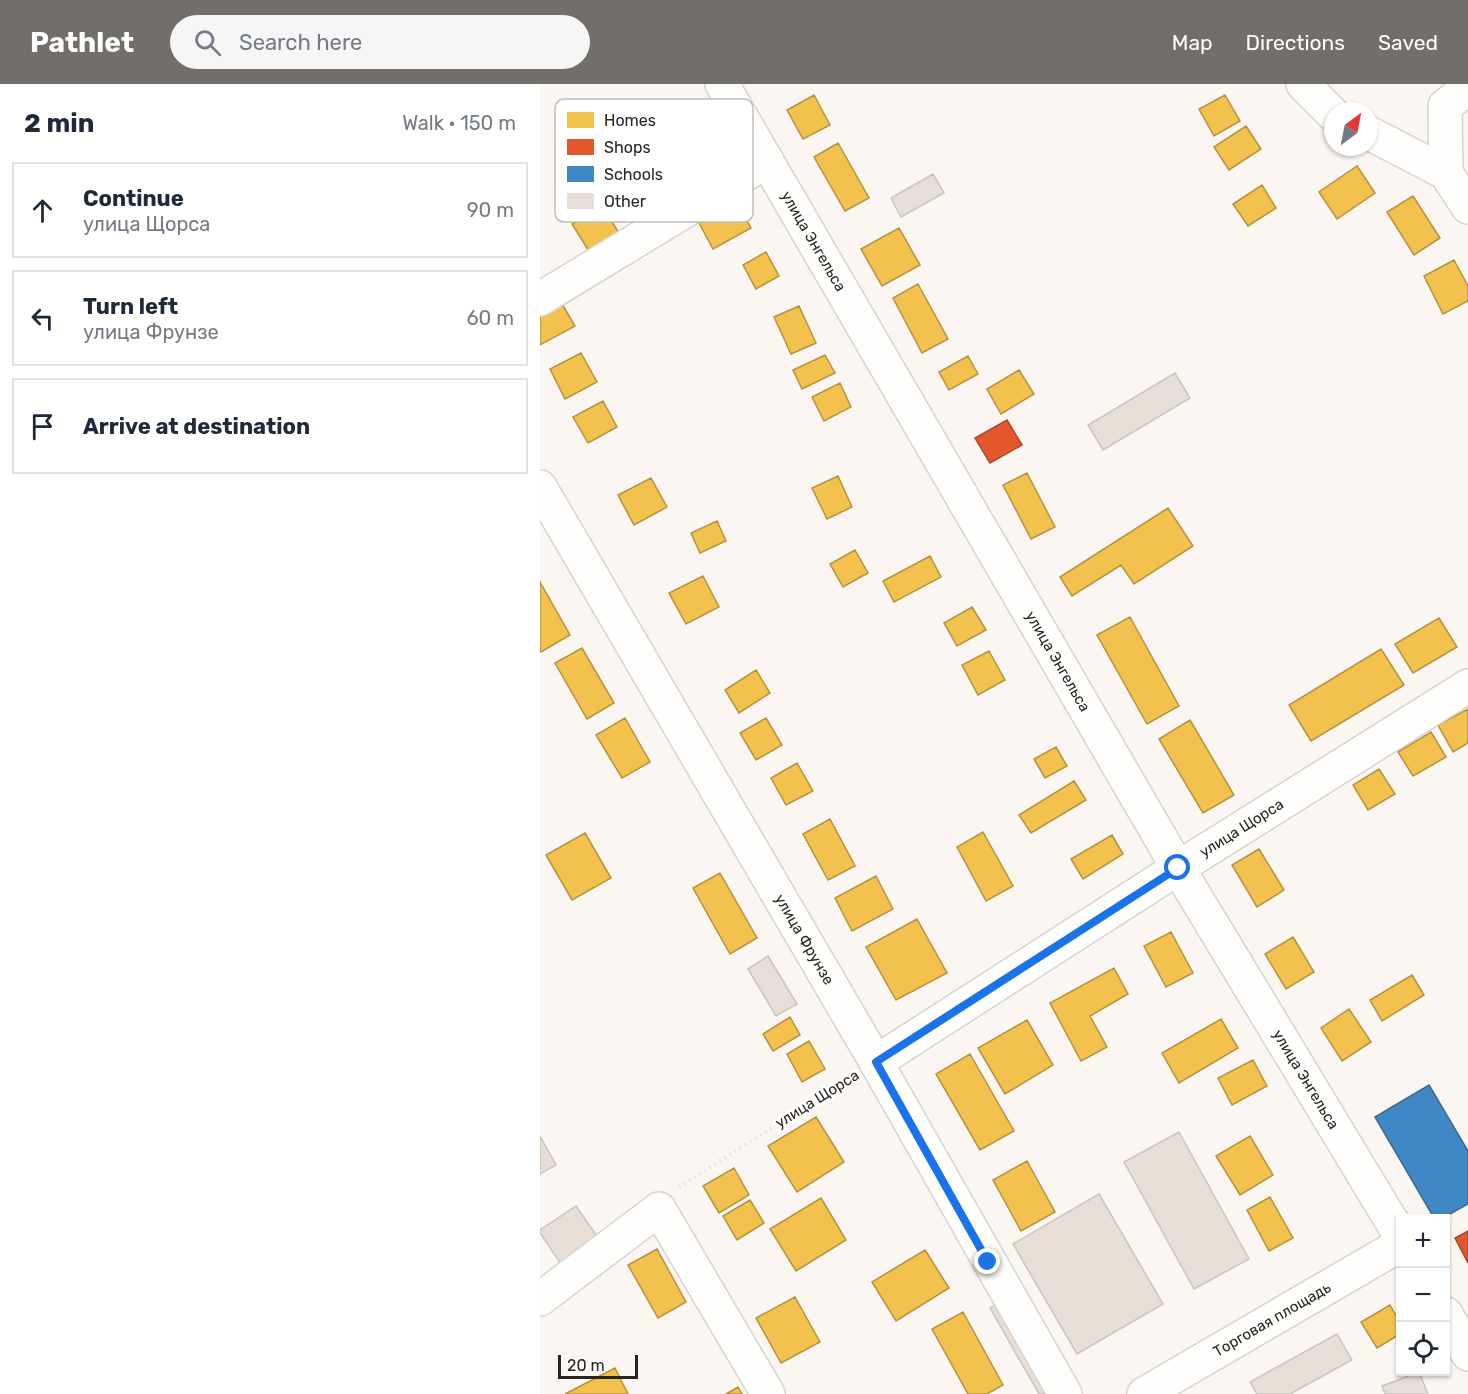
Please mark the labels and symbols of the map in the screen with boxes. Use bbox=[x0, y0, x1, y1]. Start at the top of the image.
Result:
legend bbox=[555, 99, 753, 222]
north arrow bbox=[1324, 102, 1378, 156]
text: Homes bbox=[604, 111, 656, 130]
text: Shops bbox=[604, 138, 651, 157]
text: Schools bbox=[604, 165, 663, 184]
street label: улица Энгельса bbox=[777, 188, 850, 295]
text: Other bbox=[604, 192, 646, 211]
street label: улица Энгельса bbox=[1022, 608, 1094, 715]
street label: улица Щорса bbox=[1196, 795, 1287, 861]
route start bbox=[1164, 854, 1190, 880]
street label: улица Фрунзе bbox=[771, 891, 838, 988]
street label: улица Энгельса bbox=[1269, 1026, 1343, 1132]
street label: улица Щорса bbox=[772, 1066, 862, 1132]
route end bbox=[974, 1248, 1000, 1274]
street label: Торговая площадь bbox=[1210, 1278, 1334, 1361]
scale bar bbox=[558, 1352, 638, 1380]

